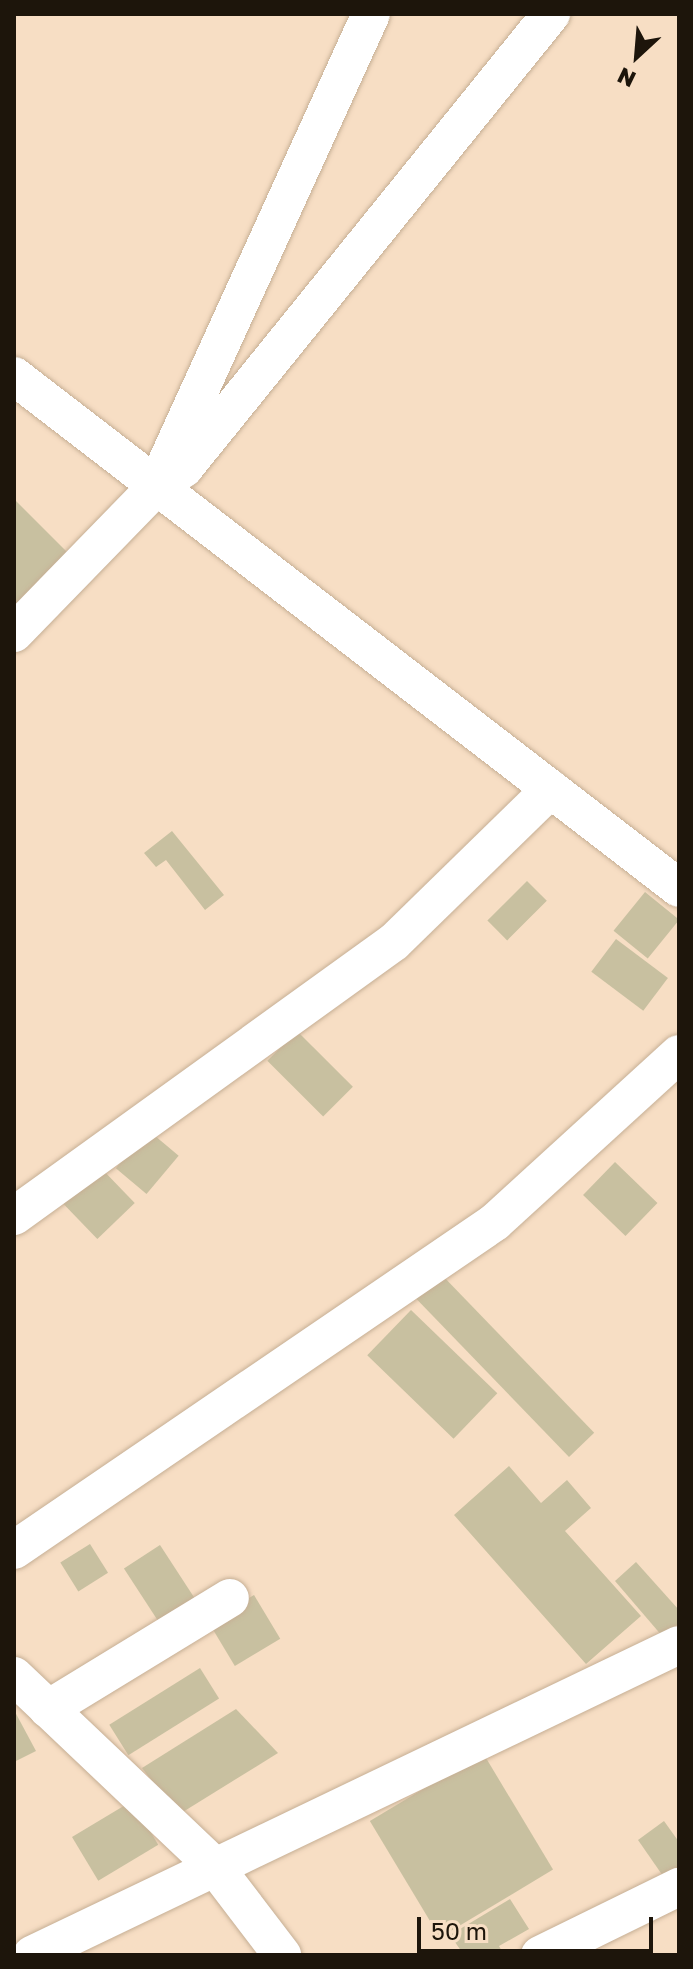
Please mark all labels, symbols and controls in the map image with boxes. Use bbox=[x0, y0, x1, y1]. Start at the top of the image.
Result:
north arrow bbox=[597, 16, 677, 96]
text: N bbox=[613, 62, 640, 94]
scale bar bbox=[421, 1901, 657, 1951]
text: 50 m bbox=[431, 1916, 487, 1945]

